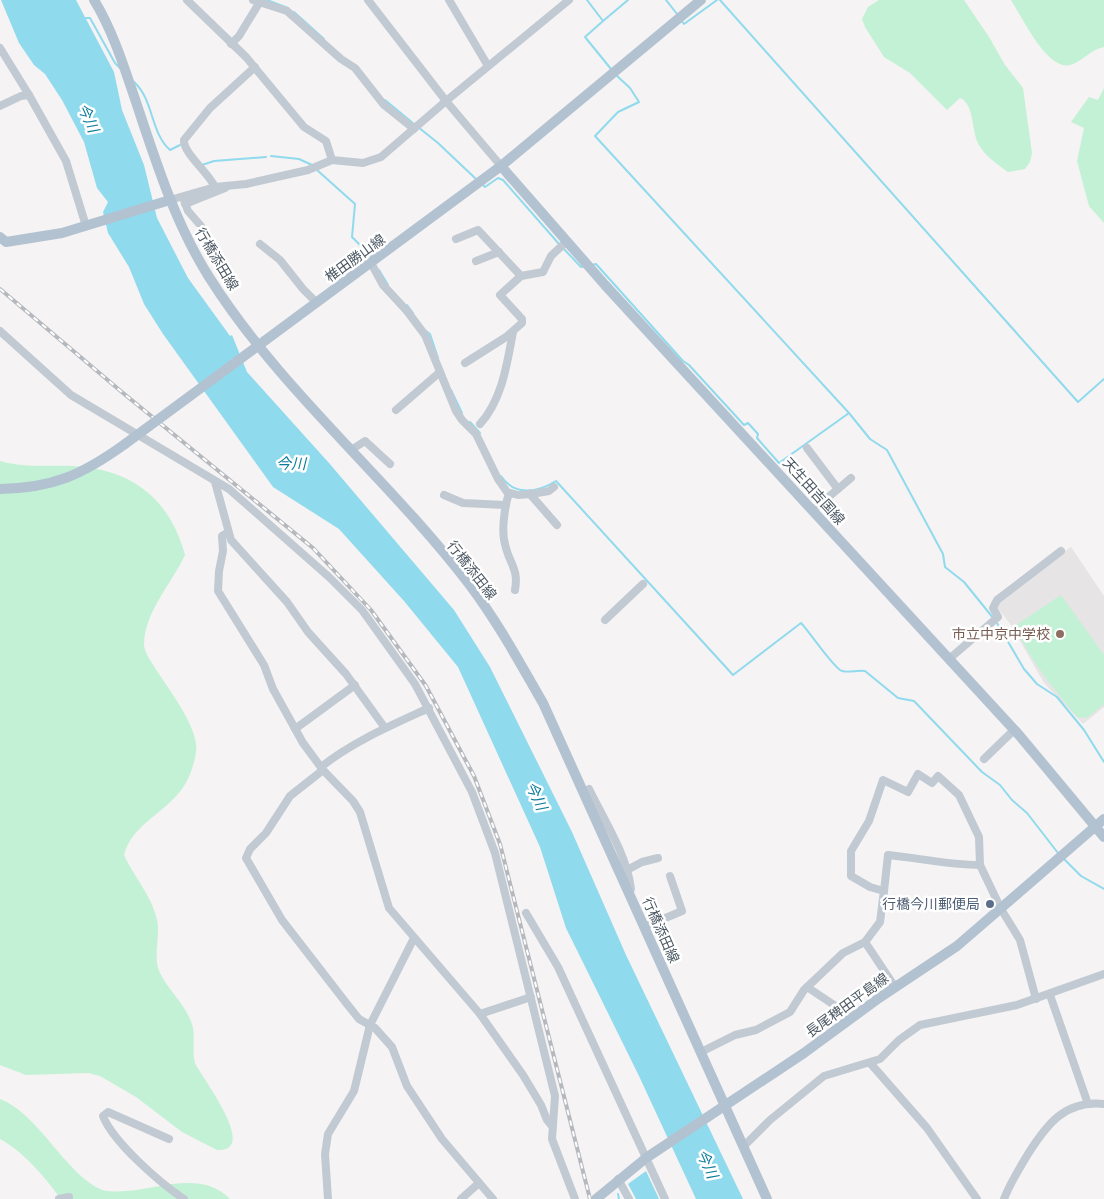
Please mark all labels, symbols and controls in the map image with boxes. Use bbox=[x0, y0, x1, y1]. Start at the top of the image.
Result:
water label: 今川 bbox=[74, 101, 103, 137]
street label: 行橋添田線 bbox=[192, 225, 242, 293]
street label: 椎田勝山線 bbox=[322, 231, 388, 285]
street label: 天生田吉国線 bbox=[780, 454, 848, 528]
water label: 今川 bbox=[276, 455, 308, 473]
street label: 行橋添田線 bbox=[444, 537, 500, 603]
place label: 市立中京中学校 bbox=[952, 626, 1050, 642]
marker: 市立中京中学校 bbox=[1054, 628, 1066, 640]
water label: 今川 bbox=[522, 779, 551, 815]
street label: 行橋添田線 bbox=[639, 895, 683, 965]
place label: 行橋今川郵便局 bbox=[882, 896, 980, 912]
marker: 行橋今川郵便局 bbox=[984, 898, 996, 910]
street label: 長尾稗田平島線 bbox=[803, 970, 891, 1040]
water label: 今川 bbox=[693, 1147, 722, 1183]

